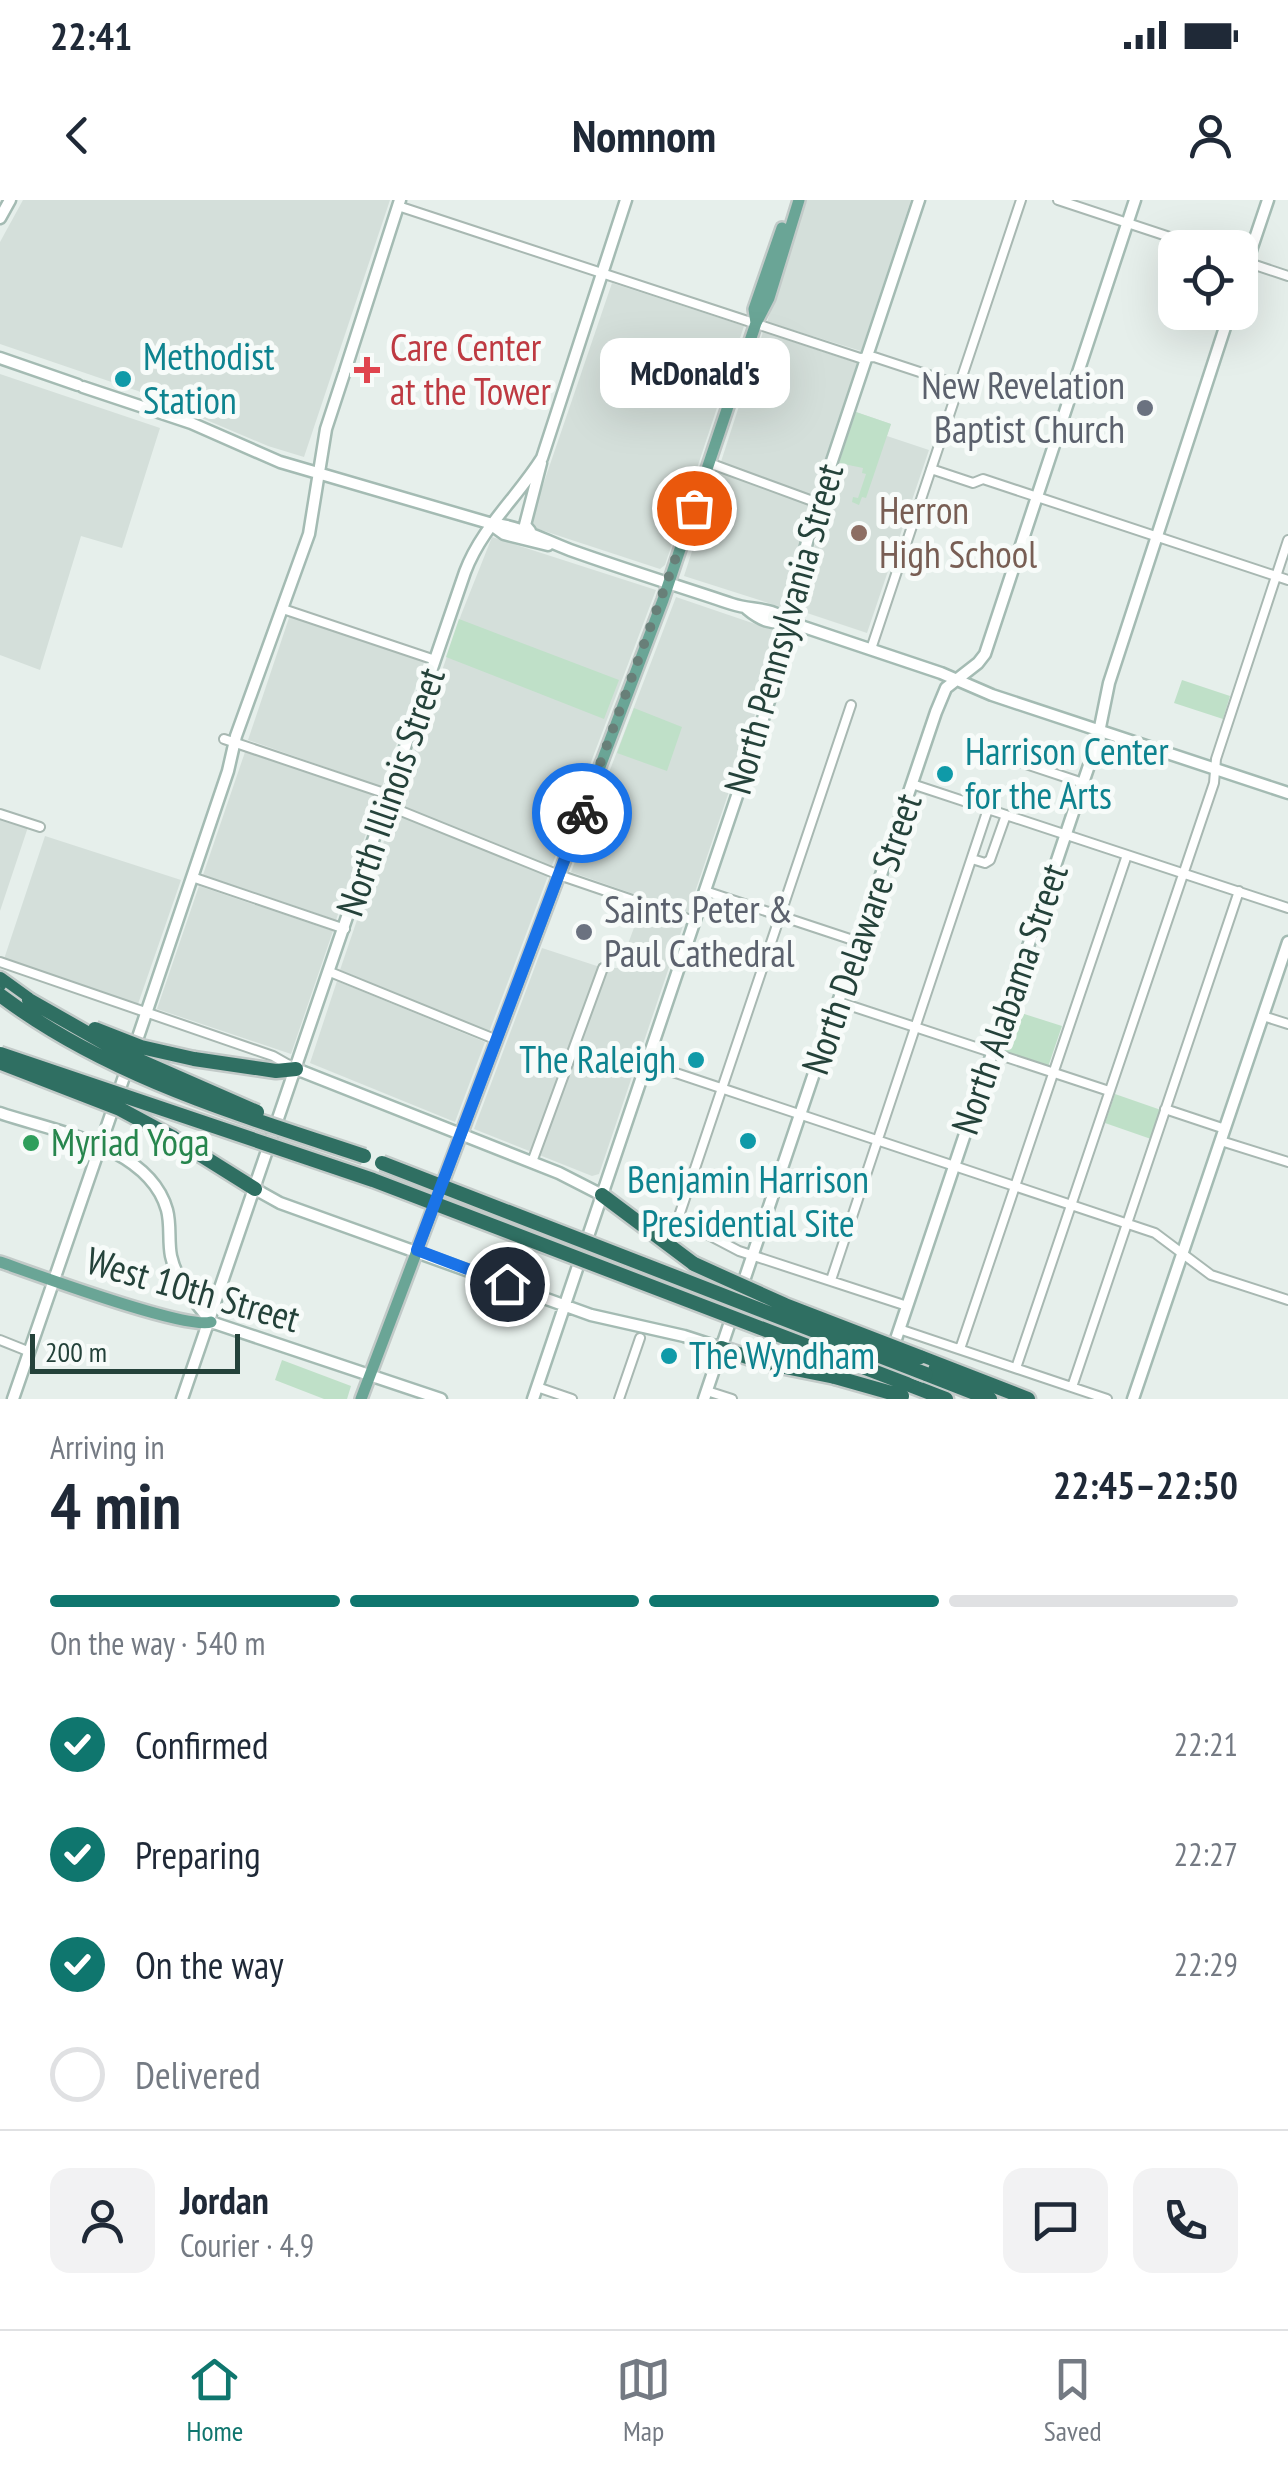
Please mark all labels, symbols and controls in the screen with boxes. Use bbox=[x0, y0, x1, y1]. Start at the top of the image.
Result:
text: 22:41 bbox=[50, 11, 132, 60]
text: Nomnom bbox=[572, 106, 716, 164]
icon: back bbox=[50, 108, 105, 163]
icon: person bbox=[1183, 108, 1238, 163]
map controls bbox=[1158, 230, 1258, 330]
button: locate bbox=[1158, 230, 1258, 330]
place label: Care Center at the Tower bbox=[390, 322, 552, 415]
place label: Methodist Station bbox=[143, 331, 275, 424]
callout: McDonald's bbox=[599, 338, 789, 408]
text: McDonald's bbox=[630, 352, 760, 394]
marker: Care Center at the Tower bbox=[354, 357, 380, 383]
place label: New Revelation Baptist Church bbox=[921, 360, 1125, 453]
marker: Methodist Station bbox=[112, 368, 134, 390]
marker: New Revelation Baptist Church bbox=[1134, 397, 1156, 419]
street label: North Pennsylvania Street bbox=[712, 457, 853, 799]
pin bbox=[652, 466, 737, 551]
icon: bag bbox=[667, 481, 722, 536]
place label: Herron High School bbox=[879, 485, 1037, 578]
marker: Herron High School bbox=[848, 522, 870, 544]
street label: North Illinois Street bbox=[324, 661, 455, 922]
place label: Harrison Center for the Arts bbox=[965, 726, 1169, 819]
courier bbox=[532, 763, 632, 863]
marker: Harrison Center for the Arts bbox=[934, 763, 956, 785]
icon: bike bbox=[555, 786, 610, 841]
street label: North Delaware Street bbox=[790, 786, 932, 1080]
street label: North Alabama Street bbox=[939, 856, 1078, 1140]
place label: Saints Peter & Paul Cathedral bbox=[604, 884, 795, 977]
marker: Saints Peter & Paul Cathedral bbox=[573, 921, 595, 943]
place label: The Raleigh bbox=[519, 1034, 676, 1083]
marker: The Raleigh bbox=[685, 1049, 707, 1071]
place label: Myriad Yoga bbox=[51, 1117, 210, 1166]
marker: Benjamin Harrison Presidential Site bbox=[737, 1130, 759, 1152]
marker: Myriad Yoga bbox=[20, 1132, 42, 1154]
place label: Benjamin Harrison Presidential Site bbox=[627, 1154, 869, 1247]
street label: West 10th Street bbox=[81, 1235, 306, 1342]
pin bbox=[465, 1242, 550, 1327]
icon: home bbox=[480, 1257, 535, 1312]
scale bar bbox=[30, 1329, 240, 1374]
place label: The Wyndham bbox=[689, 1330, 875, 1379]
text: 200 m bbox=[45, 1333, 107, 1370]
marker: The Wyndham bbox=[658, 1345, 680, 1367]
text: Arriving in bbox=[50, 1426, 165, 1468]
text: 22:45–22:50 bbox=[1053, 1460, 1238, 1509]
text: 4 min bbox=[50, 1463, 181, 1547]
text: On the way · 540 m bbox=[50, 1622, 265, 1664]
icon: check bbox=[50, 1717, 105, 1772]
text: Confirmed bbox=[135, 1720, 268, 1769]
text: 22:21 bbox=[1174, 1723, 1238, 1765]
icon: check bbox=[50, 1827, 105, 1882]
text: Preparing bbox=[135, 1830, 261, 1879]
text: 22:27 bbox=[1174, 1833, 1238, 1875]
icon: check bbox=[50, 1937, 105, 1992]
text: On the way bbox=[135, 1940, 283, 1989]
text: 22:29 bbox=[1174, 1943, 1238, 1985]
text: Delivered bbox=[135, 2050, 261, 2099]
button: person bbox=[50, 2168, 155, 2273]
button: chat bbox=[1003, 2168, 1108, 2273]
button: phone bbox=[1133, 2168, 1238, 2273]
text: Jordan bbox=[180, 2175, 269, 2224]
text: Courier · 4.9 bbox=[180, 2224, 314, 2266]
tab: Home bbox=[186, 2352, 243, 2449]
tab: Map bbox=[616, 2352, 671, 2449]
tab: Saved bbox=[1044, 2352, 1102, 2449]

